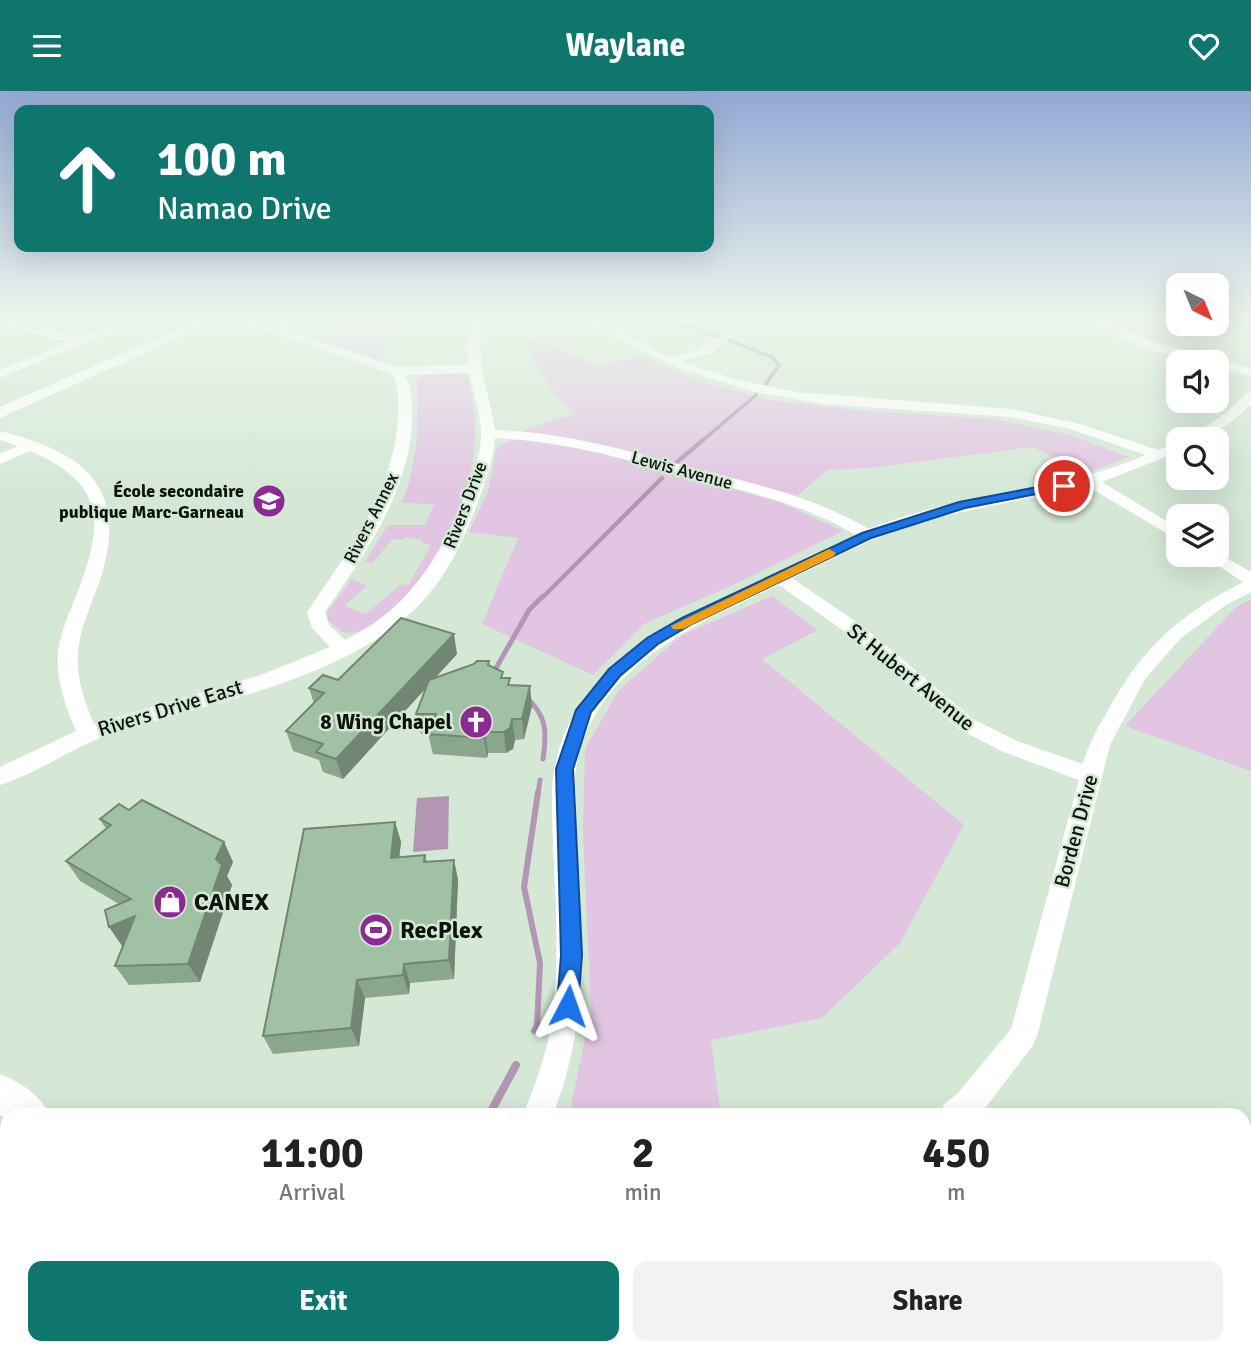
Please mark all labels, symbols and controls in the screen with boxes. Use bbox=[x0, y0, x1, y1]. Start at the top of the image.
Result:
text: Waylane bbox=[566, 26, 685, 65]
icon: menu bbox=[28, 27, 66, 65]
icon: heart bbox=[1185, 27, 1223, 65]
text: 100 m bbox=[157, 129, 287, 189]
icon: ahead bbox=[42, 133, 133, 224]
text: Namao Drive bbox=[157, 189, 332, 228]
north arrow bbox=[1166, 273, 1228, 336]
map controls bbox=[1166, 273, 1229, 567]
button: sound bbox=[1166, 350, 1229, 413]
button: search bbox=[1166, 427, 1229, 490]
street label: Lewis Avenue bbox=[629, 446, 735, 494]
pin bbox=[1034, 456, 1094, 516]
street label: Rivers Drive bbox=[438, 458, 492, 552]
icon: arrive bbox=[1045, 467, 1083, 505]
street label: Rivers Annex bbox=[339, 468, 404, 567]
place label: École secondaire publique Marc-Garneau bbox=[59, 480, 244, 523]
school or university icon: École secondaire publique Marc-Garneau bbox=[250, 482, 288, 520]
button: layers bbox=[1166, 504, 1229, 567]
street label: St Hubert Avenue bbox=[842, 618, 980, 736]
street label: Rivers Drive East bbox=[95, 674, 245, 742]
church icon: 8 Wing Chapel bbox=[457, 703, 495, 741]
place label: 8 Wing Chapel bbox=[320, 709, 452, 735]
street label: Borden Drive bbox=[1048, 772, 1104, 890]
shop icon: CANEX bbox=[151, 883, 189, 921]
place label: CANEX bbox=[194, 887, 269, 917]
sports icon: RecPlex bbox=[357, 911, 395, 949]
place label: RecPlex bbox=[400, 915, 483, 945]
position arrow bbox=[531, 969, 605, 1043]
text: 11:00 bbox=[261, 1128, 364, 1179]
text: 2 bbox=[632, 1128, 654, 1179]
text: 450 bbox=[922, 1128, 990, 1179]
text: Arrival bbox=[279, 1178, 345, 1207]
text: min bbox=[624, 1178, 662, 1207]
text: m bbox=[947, 1178, 965, 1207]
button: Exit bbox=[28, 1261, 619, 1341]
button: Share bbox=[633, 1261, 1223, 1341]

